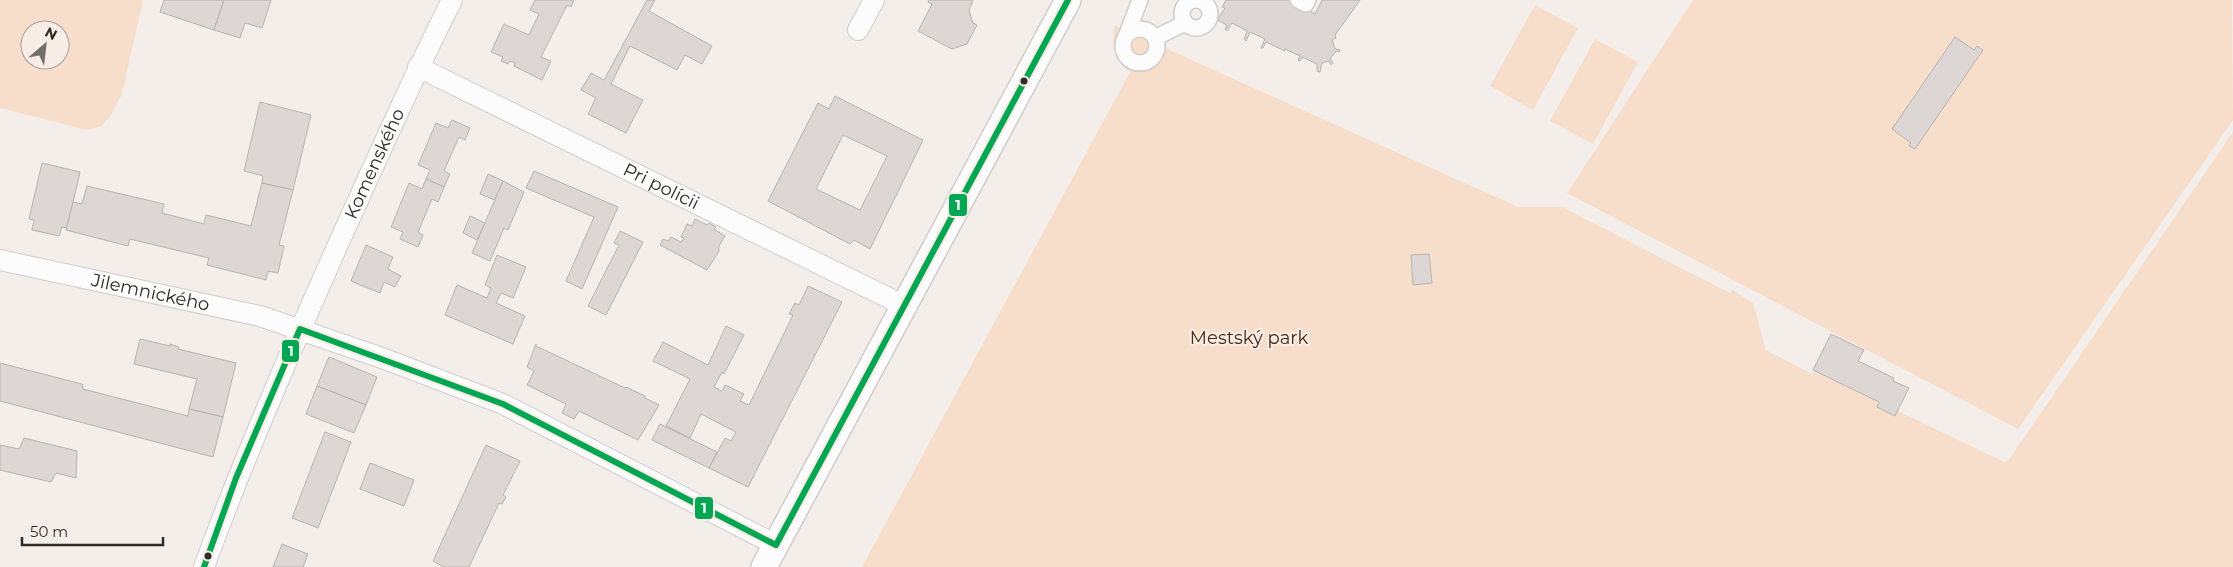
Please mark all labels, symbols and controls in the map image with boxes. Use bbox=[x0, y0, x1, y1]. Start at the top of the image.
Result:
north arrow bbox=[20, 20, 70, 70]
text: N bbox=[42, 23, 60, 44]
unlabelled marker bbox=[1019, 76, 1029, 86]
street label: Komenského bbox=[340, 105, 409, 223]
street label: Pri polícii bbox=[620, 158, 703, 214]
line badge: 1 bbox=[948, 193, 968, 217]
text: 1 bbox=[955, 196, 961, 214]
street label: Jilemnického bbox=[88, 269, 212, 316]
park label: Mestský park bbox=[1190, 327, 1308, 349]
line badge: 1 bbox=[281, 339, 300, 363]
text: 1 bbox=[288, 342, 294, 360]
line badge: 1 bbox=[694, 496, 714, 520]
text: 1 bbox=[701, 499, 707, 517]
scale bar bbox=[22, 514, 164, 546]
text: 50 m bbox=[30, 522, 68, 541]
unlabelled marker bbox=[203, 551, 213, 561]

